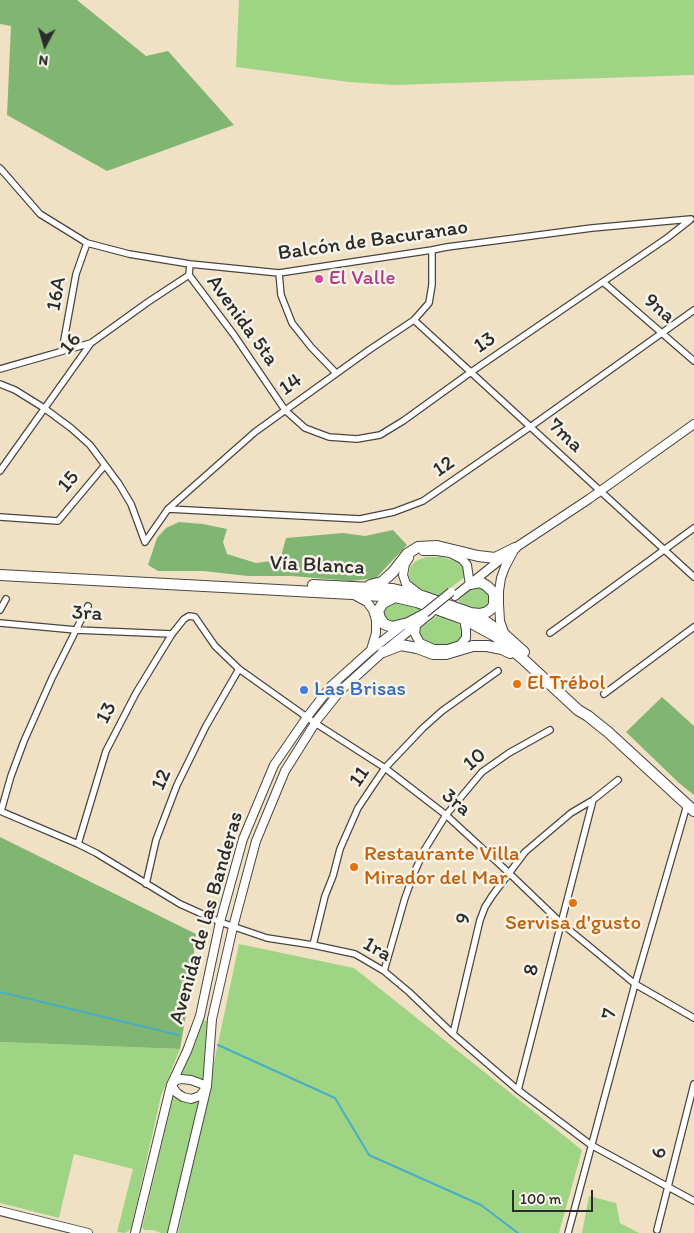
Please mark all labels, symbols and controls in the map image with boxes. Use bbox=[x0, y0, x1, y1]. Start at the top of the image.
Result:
north arrow bbox=[20, 20, 70, 70]
text: N bbox=[38, 51, 49, 69]
street label: Balcón de Bacuranao bbox=[276, 215, 470, 267]
place label: El Valle bbox=[329, 266, 396, 292]
street label: Avenida 5ta bbox=[201, 271, 283, 371]
marker: El Valle bbox=[313, 273, 325, 285]
street label: 16A bbox=[42, 275, 72, 313]
street label: 9na bbox=[638, 288, 680, 330]
street label: 13 bbox=[469, 327, 501, 359]
street label: 16 bbox=[55, 328, 87, 360]
street label: 14 bbox=[275, 368, 307, 402]
street label: 7ma bbox=[542, 413, 588, 459]
street label: 12 bbox=[428, 451, 460, 483]
street label: 15 bbox=[53, 466, 85, 498]
street label: Vía Blanca bbox=[269, 551, 365, 581]
street label: 3ra bbox=[71, 601, 103, 627]
place label: El Trébol bbox=[527, 671, 605, 697]
place label: Las Brisas bbox=[314, 677, 406, 703]
marker: El Trébol bbox=[511, 678, 523, 690]
marker: Las Brisas bbox=[298, 684, 310, 696]
street label: 13 bbox=[91, 698, 123, 728]
street label: 10 bbox=[458, 743, 492, 777]
street label: 11 bbox=[344, 762, 376, 792]
street label: 12 bbox=[146, 766, 178, 794]
street label: 3ra bbox=[436, 783, 476, 823]
street label: Avenida de las Banderas bbox=[165, 809, 249, 1027]
place label: Restaurante Villa Mirador del Mar bbox=[364, 842, 519, 892]
marker: Restaurante Villa Mirador del Mar bbox=[348, 861, 360, 873]
marker: Servisa d'gusto bbox=[567, 897, 579, 909]
street label: 9 bbox=[450, 910, 478, 928]
place label: Servisa d'gusto bbox=[505, 911, 641, 937]
street label: 1ra bbox=[358, 932, 396, 968]
street label: 8 bbox=[518, 961, 546, 979]
street label: 7 bbox=[596, 1006, 624, 1022]
street label: 6 bbox=[646, 1145, 674, 1161]
scale bar bbox=[514, 1180, 595, 1212]
text: 100 m bbox=[520, 1190, 561, 1208]

